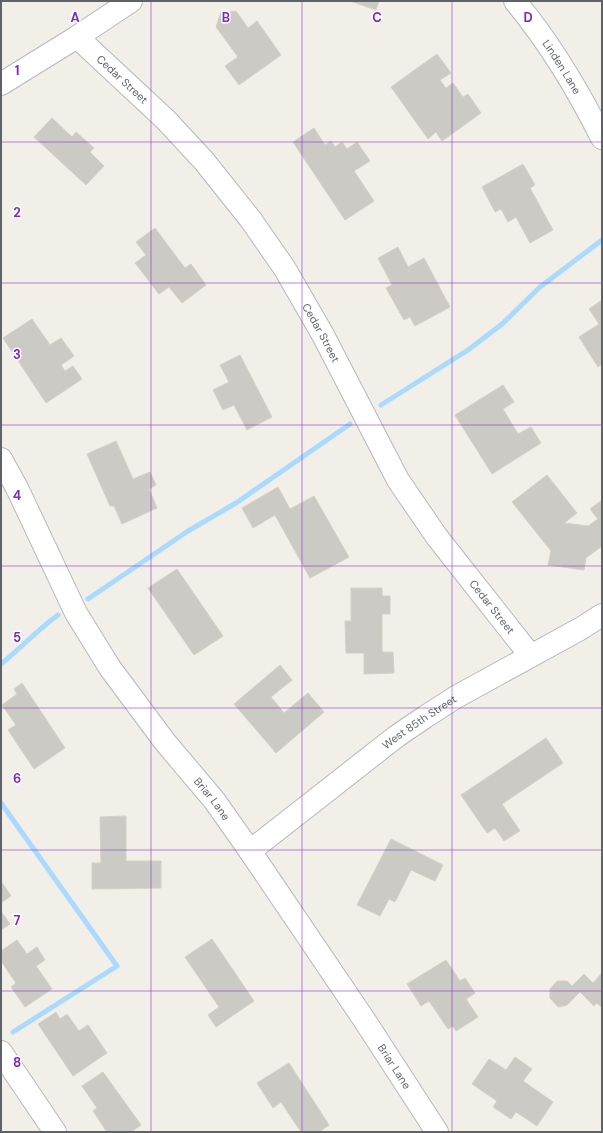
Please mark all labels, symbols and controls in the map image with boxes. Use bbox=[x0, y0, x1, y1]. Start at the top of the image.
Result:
text: A bbox=[70, 9, 80, 26]
text: B bbox=[222, 9, 230, 26]
text: C bbox=[372, 9, 382, 26]
text: D bbox=[523, 9, 533, 26]
street label: Linden Lane bbox=[539, 37, 584, 97]
street label: Cedar Street bbox=[94, 52, 151, 107]
text: 1 bbox=[15, 62, 19, 79]
text: 2 bbox=[13, 204, 21, 221]
street label: Cedar Street bbox=[299, 301, 343, 365]
text: 3 bbox=[13, 346, 21, 363]
text: 4 bbox=[13, 487, 21, 504]
street label: Cedar Street bbox=[466, 577, 518, 637]
text: 5 bbox=[13, 629, 21, 646]
street label: West 85th Street bbox=[379, 692, 459, 752]
text: 6 bbox=[13, 770, 21, 787]
street label: Briar Lane bbox=[191, 774, 233, 823]
text: 7 bbox=[14, 912, 21, 929]
street label: Briar Lane bbox=[375, 1041, 414, 1092]
text: 8 bbox=[13, 1054, 21, 1071]

